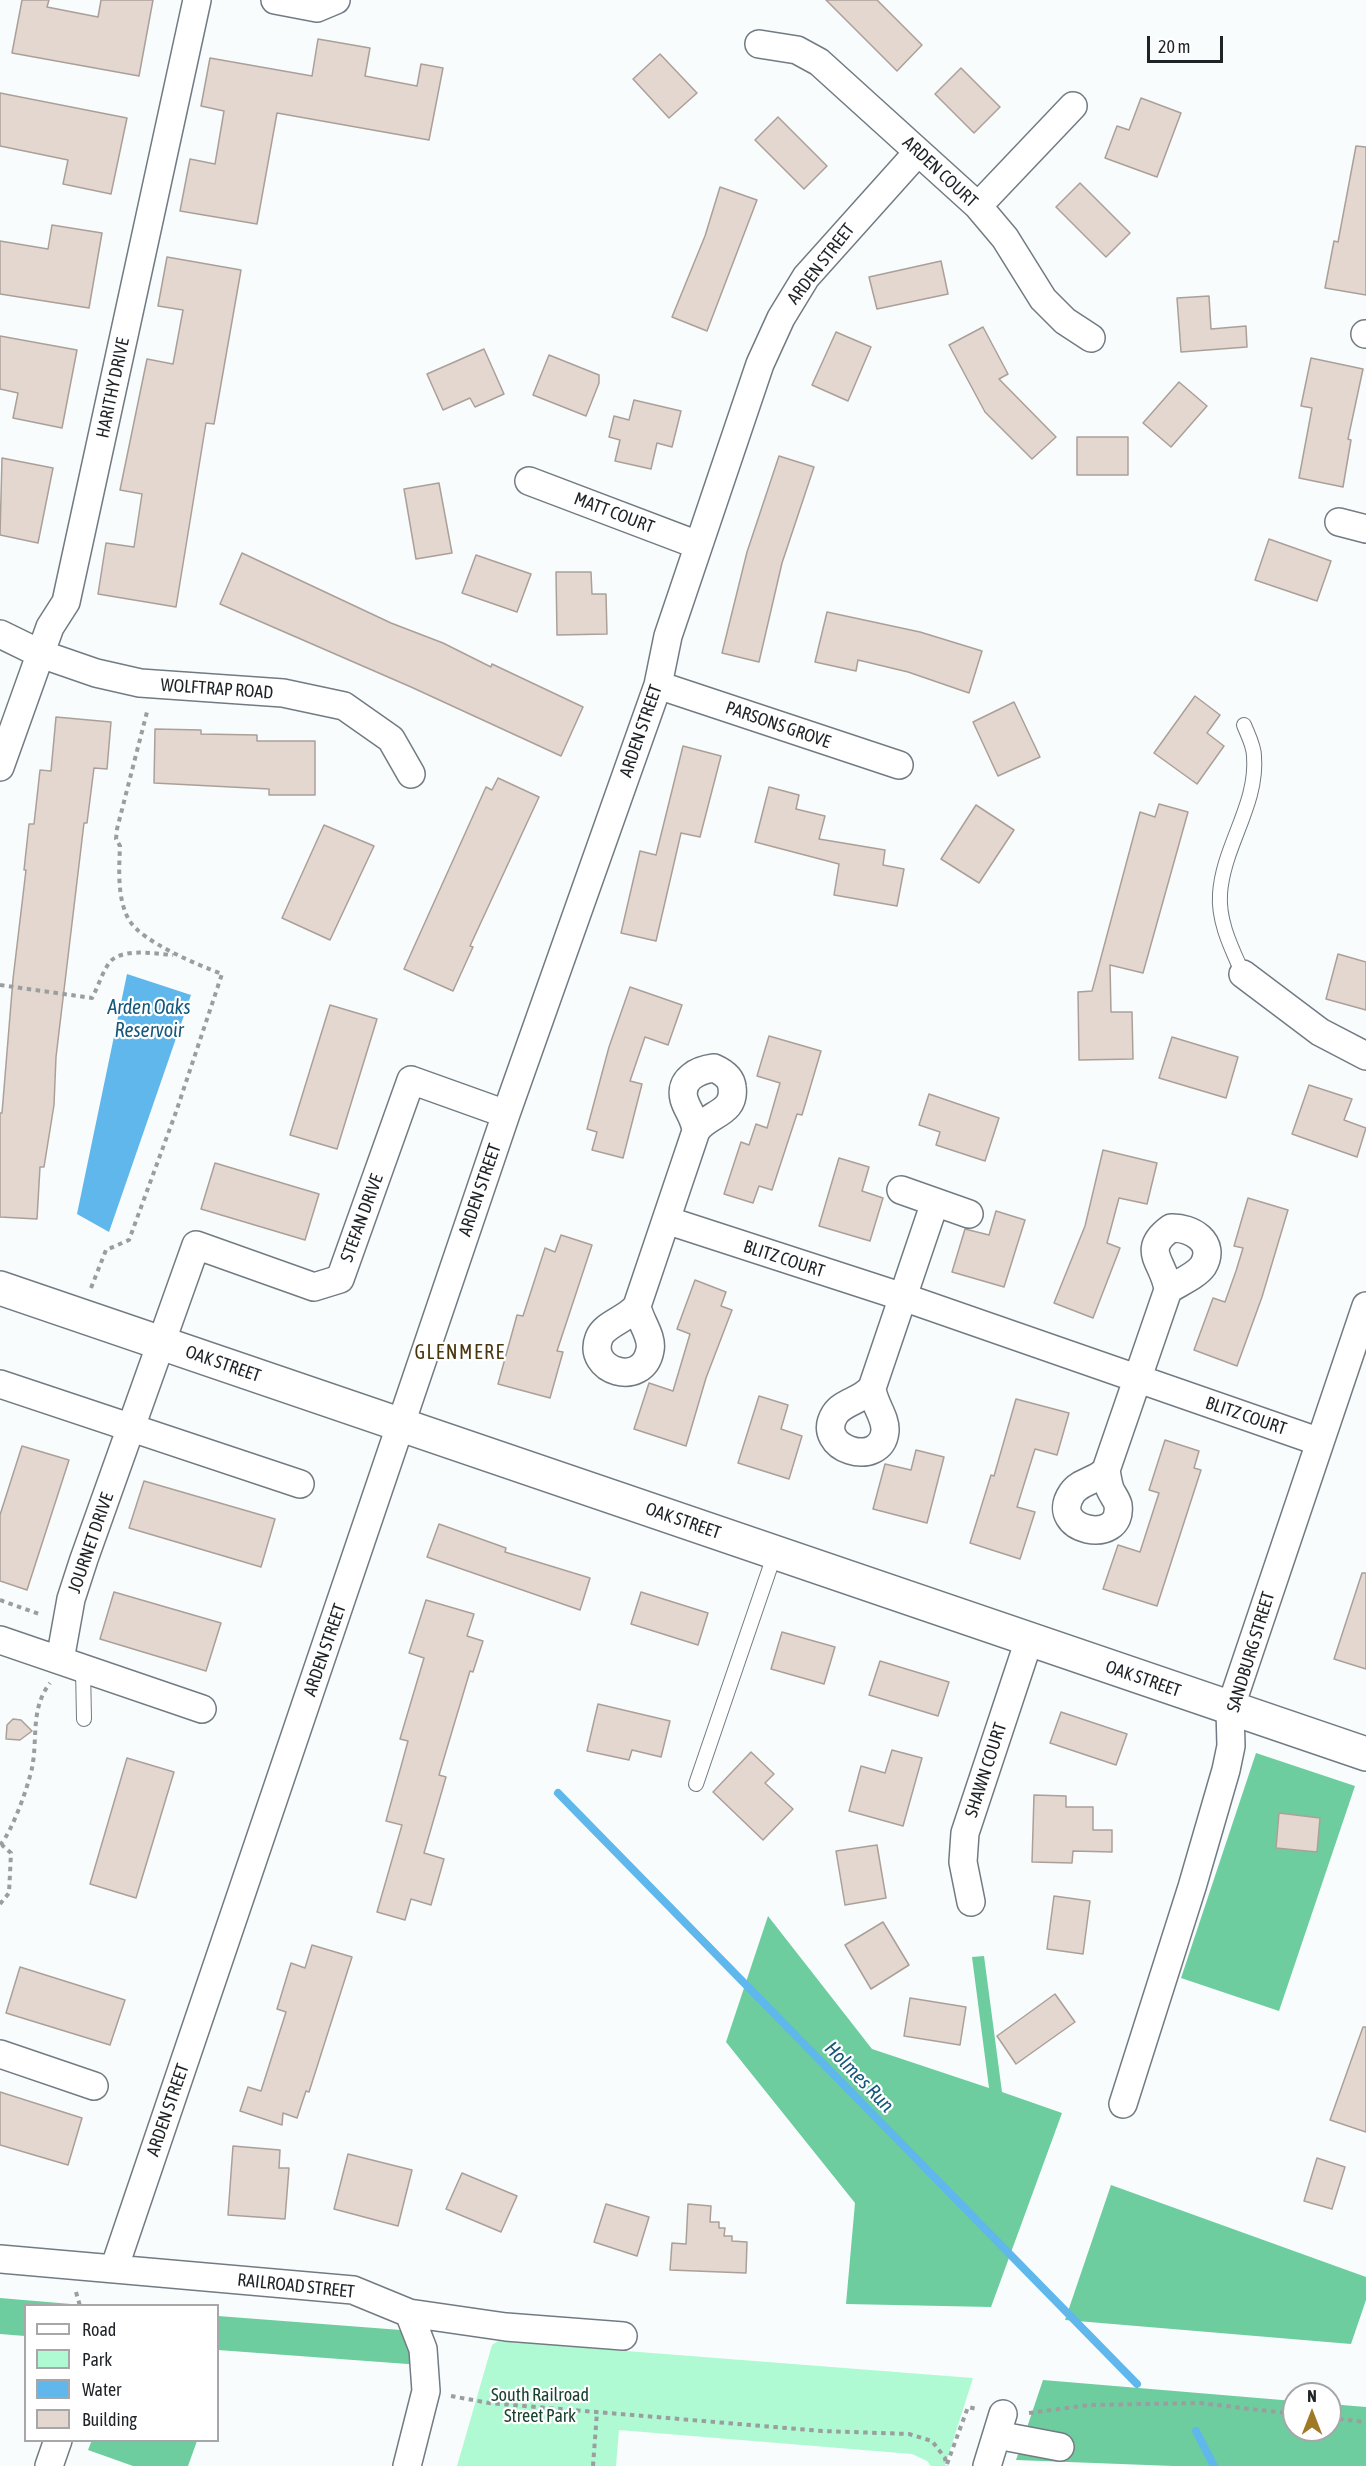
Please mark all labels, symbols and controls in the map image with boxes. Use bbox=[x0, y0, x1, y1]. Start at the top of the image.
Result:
scale bar bbox=[1150, 24, 1226, 62]
text: 20 m bbox=[1158, 36, 1190, 57]
street label: ARDEN COURT bbox=[898, 132, 982, 212]
street label: ARDEN STREET bbox=[783, 219, 859, 309]
street label: HARITHY DRIVE bbox=[92, 336, 134, 440]
street label: MATT COURT bbox=[571, 488, 657, 538]
street label: WOLFTRAP ROAD bbox=[160, 674, 274, 704]
street label: ARDEN STREET bbox=[615, 682, 667, 780]
street label: PARSONS GROVE bbox=[723, 697, 833, 753]
water label: Arden Oaks Reservoir bbox=[108, 996, 190, 1043]
street label: ARDEN STREET bbox=[454, 1141, 506, 1239]
street label: STEFAN DRIVE bbox=[336, 1171, 388, 1265]
street label: BLITZ COURT bbox=[741, 1236, 827, 1282]
street label: OAK STREET bbox=[182, 1341, 264, 1387]
district label: GLENMERE bbox=[414, 1341, 506, 1365]
street label: BLITZ COURT bbox=[1203, 1392, 1289, 1440]
street label: JOURNET DRIVE bbox=[64, 1490, 118, 1596]
street label: OAK STREET bbox=[642, 1498, 724, 1544]
street label: SANDBURG STREET bbox=[1222, 1589, 1280, 1715]
street label: ARDEN STREET bbox=[299, 1601, 351, 1699]
street label: OAK STREET bbox=[1102, 1656, 1184, 1702]
street label: SHAWN COURT bbox=[961, 1720, 1011, 1820]
water label: Holmes Run bbox=[819, 2037, 899, 2117]
street label: ARDEN STREET bbox=[142, 2061, 194, 2159]
street label: RAILROAD STREET bbox=[236, 2269, 356, 2303]
legend bbox=[24, 2304, 219, 2442]
text: Road bbox=[82, 2319, 116, 2340]
text: Park bbox=[82, 2349, 112, 2370]
text: Water bbox=[82, 2379, 121, 2400]
north arrow bbox=[1282, 2382, 1342, 2442]
park label: South Railroad Street Park bbox=[491, 2384, 589, 2426]
text: N bbox=[1307, 2387, 1317, 2405]
text: Building bbox=[82, 2409, 137, 2430]

